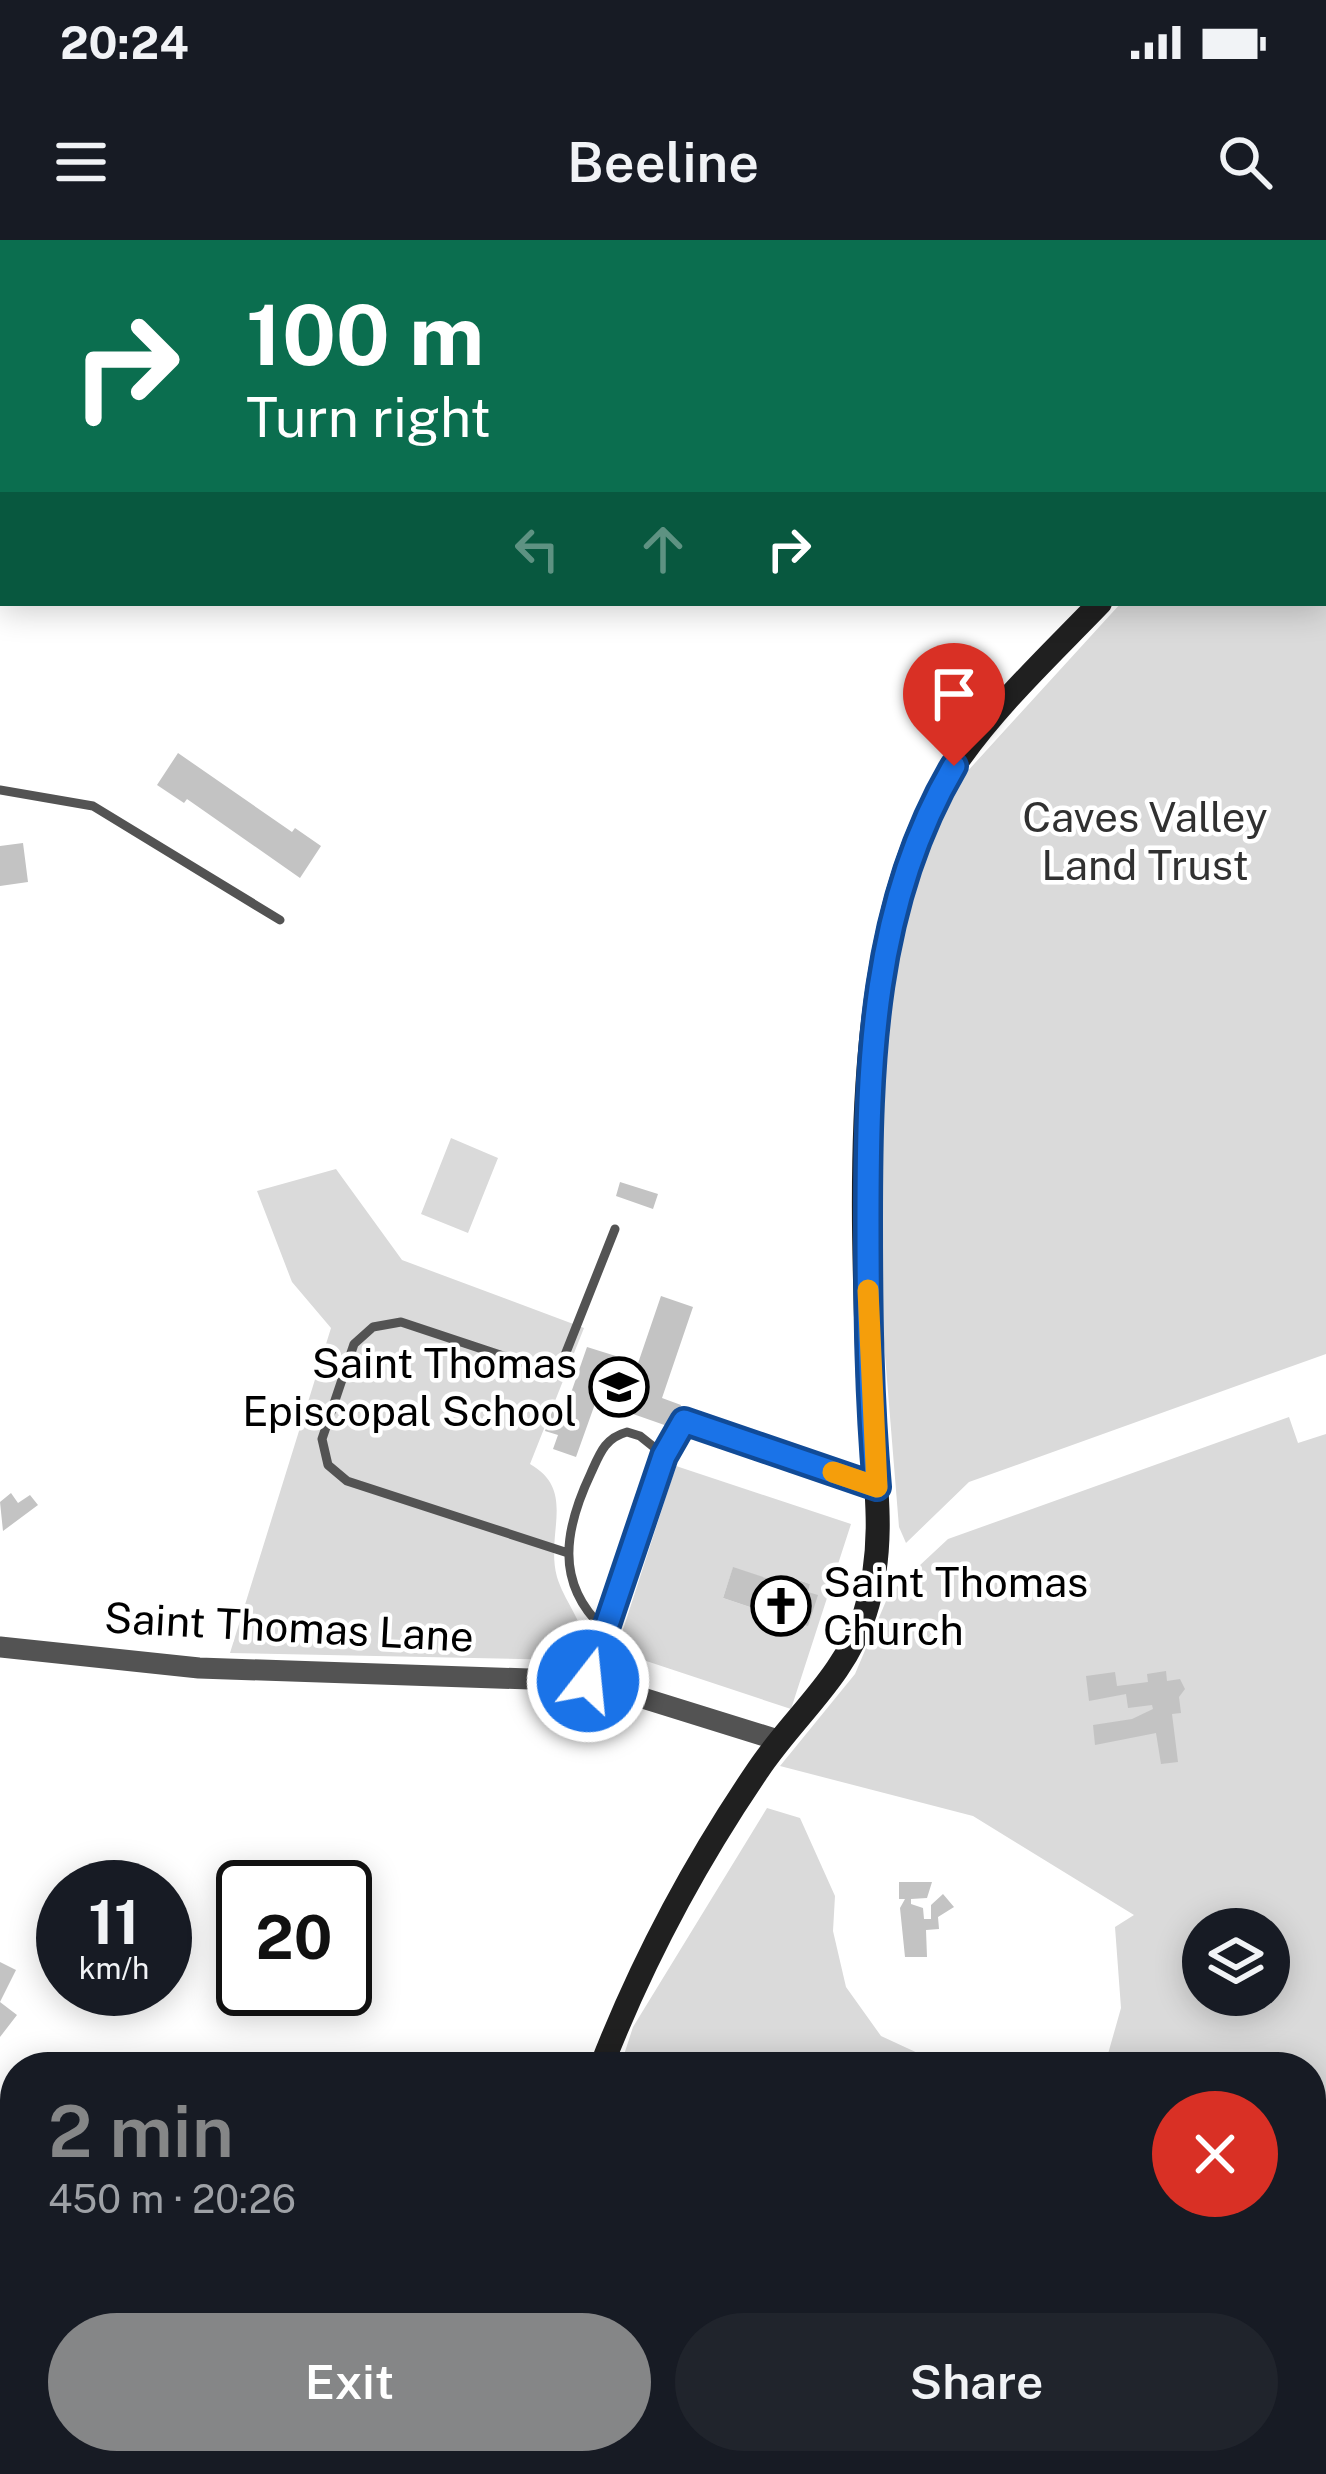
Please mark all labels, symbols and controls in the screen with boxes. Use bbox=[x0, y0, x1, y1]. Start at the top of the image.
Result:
text: 20:24 bbox=[60, 16, 189, 69]
icon: menu bbox=[48, 129, 114, 195]
icon: search bbox=[1212, 129, 1278, 195]
text: Beeline bbox=[567, 131, 759, 194]
text: 100 m bbox=[246, 285, 484, 384]
icon: right bbox=[48, 288, 204, 444]
text: Turn right bbox=[246, 386, 491, 449]
icon: left bbox=[504, 516, 570, 582]
icon: ahead bbox=[630, 516, 696, 582]
icon: right bbox=[756, 516, 822, 582]
pin bbox=[903, 643, 1005, 766]
icon: arrive bbox=[921, 661, 987, 727]
park label: Caves Valley Land Trust bbox=[1022, 792, 1268, 889]
place label: Saint Thomas Episcopal School bbox=[242, 1338, 577, 1435]
school or university icon: Saint Thomas Episcopal School bbox=[588, 1356, 650, 1418]
place label: Saint Thomas Church bbox=[823, 1557, 1088, 1654]
church icon: Saint Thomas Church bbox=[750, 1575, 812, 1637]
street label: Saint Thomas Lane bbox=[103, 1592, 475, 1661]
position arrow bbox=[525, 1618, 651, 1744]
speed limit sign: 20 bbox=[216, 1860, 372, 2016]
text: 11 bbox=[88, 1887, 140, 1958]
map controls bbox=[1182, 1908, 1290, 2016]
button: layers bbox=[1182, 1908, 1290, 2016]
text: km/h bbox=[79, 1950, 149, 1986]
text: 2 min bbox=[48, 2089, 234, 2173]
button: close bbox=[1152, 2091, 1278, 2217]
text: 450 m · 20:26 bbox=[48, 2176, 296, 2222]
button: Exit bbox=[48, 2313, 651, 2451]
button: Share bbox=[675, 2313, 1278, 2451]

